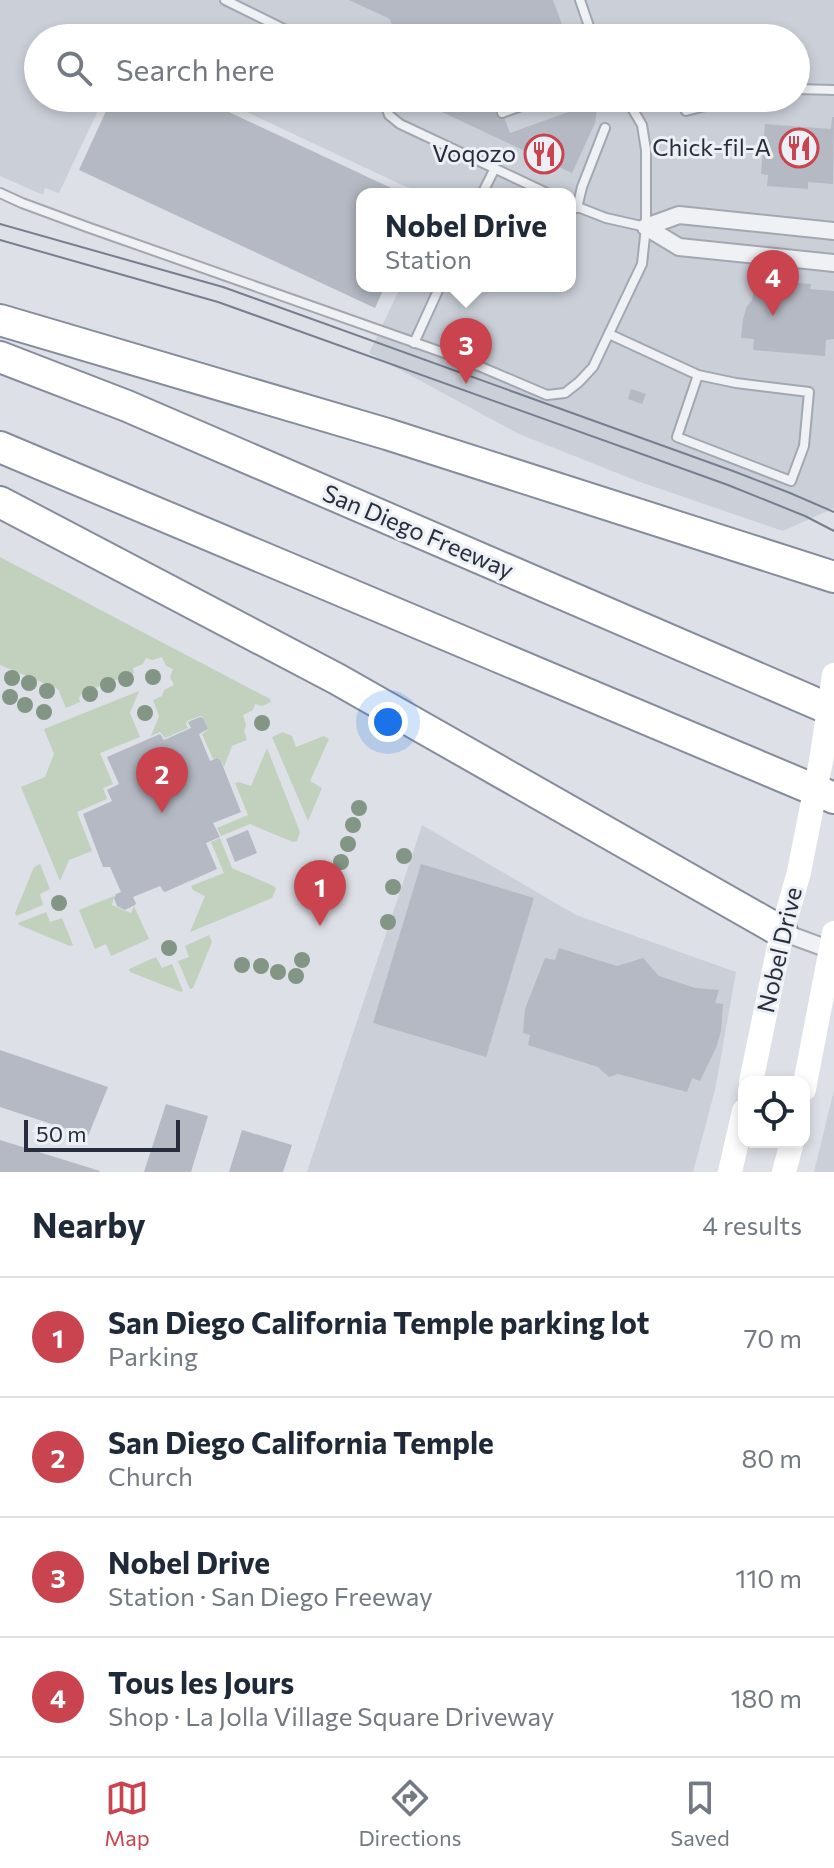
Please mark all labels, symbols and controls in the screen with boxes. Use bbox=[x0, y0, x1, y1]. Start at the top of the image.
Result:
search box bbox=[24, 24, 810, 112]
icon: search bbox=[52, 46, 96, 90]
text: Search here bbox=[116, 50, 275, 87]
restaurant icon: Chick-fil-A bbox=[778, 127, 820, 169]
place label: Chick-fil-A bbox=[652, 132, 771, 161]
restaurant icon: Voqozo bbox=[523, 133, 565, 175]
place label: Voqozo bbox=[432, 138, 516, 167]
popup bbox=[356, 188, 576, 292]
text: Nobel Drive bbox=[385, 206, 547, 243]
text: Station bbox=[385, 243, 472, 274]
pin: 4 bbox=[747, 250, 799, 316]
pin: 3 bbox=[440, 318, 492, 384]
street label: San Diego Freeway bbox=[319, 477, 518, 584]
your location bbox=[368, 702, 408, 742]
pin: 2 bbox=[136, 747, 188, 813]
pin: 1 bbox=[294, 860, 346, 926]
street label: Nobel Drive bbox=[750, 884, 807, 1015]
map controls bbox=[738, 1076, 810, 1148]
button: locate bbox=[738, 1076, 810, 1148]
scale bar bbox=[24, 1116, 180, 1152]
text: 50 m bbox=[36, 1120, 86, 1147]
text: Nearby bbox=[32, 1203, 146, 1245]
text: 4 results bbox=[702, 1209, 802, 1240]
text: San Diego California Temple parking lot bbox=[108, 1303, 649, 1340]
text: 1 bbox=[52, 1322, 64, 1353]
text: 70 m bbox=[744, 1322, 802, 1353]
text: Parking bbox=[108, 1340, 198, 1371]
text: San Diego California Temple bbox=[108, 1423, 494, 1460]
text: 2 bbox=[51, 1442, 65, 1473]
text: 80 m bbox=[742, 1442, 802, 1473]
text: Church bbox=[108, 1460, 193, 1491]
text: Nobel Drive bbox=[108, 1543, 270, 1580]
text: 3 bbox=[50, 1562, 66, 1593]
text: 110 m bbox=[735, 1562, 802, 1593]
text: Station · San Diego Freeway bbox=[108, 1580, 433, 1611]
text: Tous les Jours bbox=[108, 1663, 294, 1700]
text: 4 bbox=[50, 1682, 66, 1713]
text: 180 m bbox=[730, 1682, 802, 1713]
text: Shop · La Jolla Village Square Driveway bbox=[108, 1700, 554, 1731]
tab: Map bbox=[104, 1776, 150, 1851]
tab: Directions bbox=[358, 1776, 462, 1851]
tab: Saved bbox=[670, 1776, 730, 1851]

